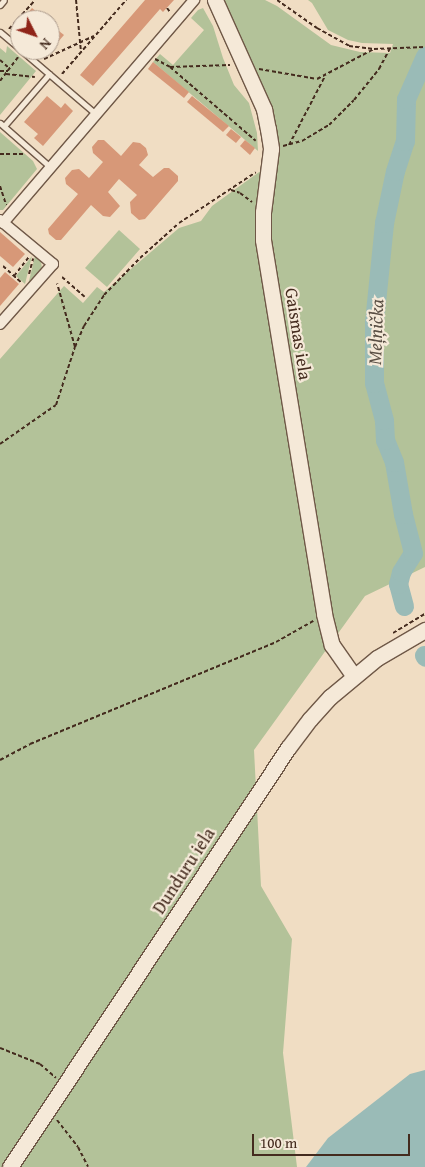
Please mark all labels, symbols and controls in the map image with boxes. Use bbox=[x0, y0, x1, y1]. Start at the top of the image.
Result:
north arrow bbox=[10, 10, 60, 60]
text: N bbox=[35, 34, 56, 54]
street label: Gaismas iela bbox=[280, 287, 316, 381]
water label: Meļņička bbox=[363, 299, 389, 365]
street label: Dunduru iela bbox=[148, 824, 220, 918]
scale bar bbox=[255, 1124, 412, 1156]
text: 100 m bbox=[260, 1132, 297, 1153]

